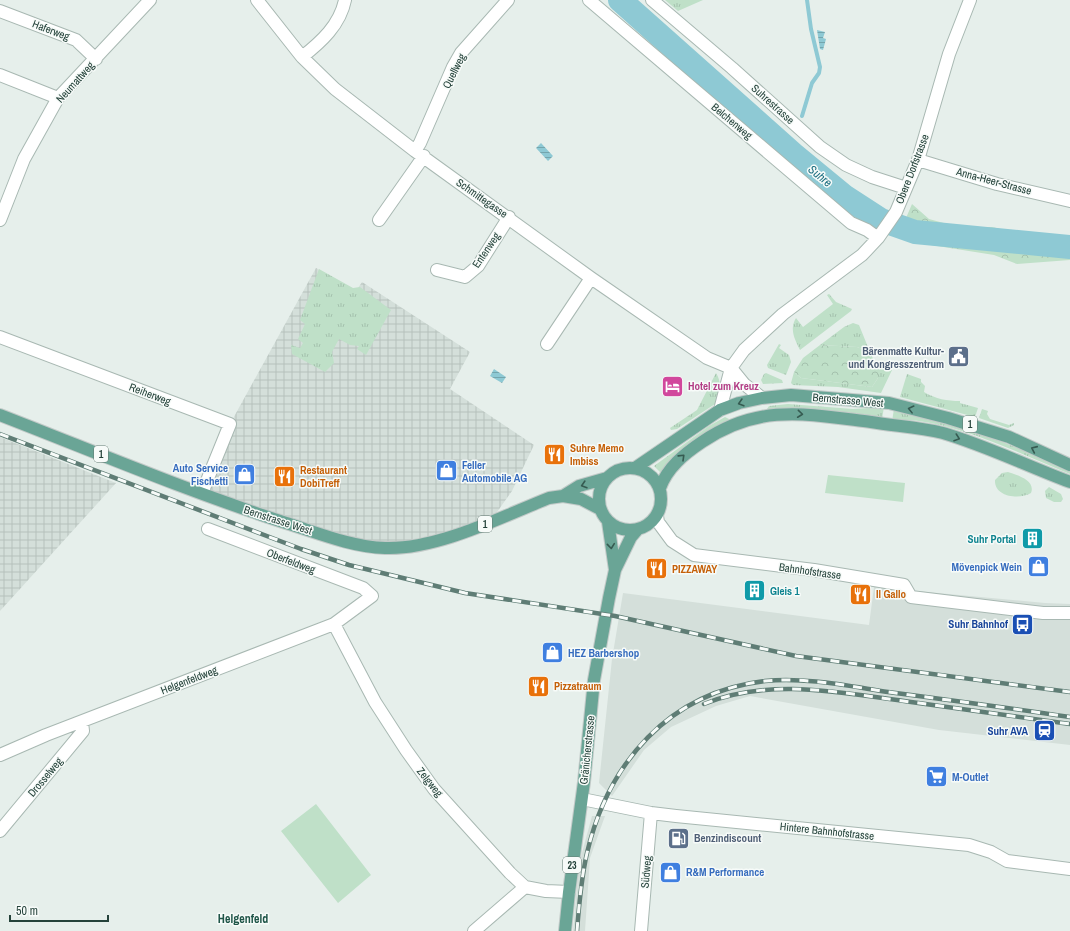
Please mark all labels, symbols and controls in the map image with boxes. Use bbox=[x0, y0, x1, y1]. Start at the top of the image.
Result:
street label: Haferweg bbox=[30, 17, 72, 43]
street label: Quellweg bbox=[439, 51, 469, 91]
street label: Neumattweg bbox=[53, 58, 97, 106]
street label: Suhrestrasse bbox=[749, 81, 797, 127]
street label: Belchenweg bbox=[709, 100, 755, 142]
street label: Obere Dorfstrasse bbox=[892, 132, 932, 206]
water label: Suhre bbox=[805, 162, 836, 191]
street label: Anna-Heer-Strasse bbox=[954, 164, 1033, 198]
street label: Schmittegasse bbox=[454, 175, 510, 221]
street label: Entenweg bbox=[469, 229, 503, 271]
place label: Bärenmatte Kultur- und Kongresszentrum bbox=[848, 344, 944, 371]
public building icon: Bärenmatte Kultur- und Kongresszentrum bbox=[946, 344, 972, 370]
hotel icon: Hotel zum Kreuz bbox=[659, 373, 685, 399]
place label: Hotel zum Kreuz bbox=[688, 379, 759, 393]
street label: Reiherweg bbox=[127, 380, 173, 408]
street label: Bernstrasse West bbox=[812, 390, 884, 410]
one-way arrow bbox=[737, 398, 744, 407]
one-way arrow bbox=[908, 405, 914, 413]
one-way arrow bbox=[797, 409, 804, 418]
road number: 1 bbox=[963, 416, 977, 432]
one-way arrow bbox=[954, 434, 961, 442]
restaurant icon: Suhre Memo Imbiss bbox=[541, 441, 567, 467]
place label: Suhre Memo Imbiss bbox=[570, 441, 625, 468]
road number: 1 bbox=[94, 446, 108, 462]
one-way arrow bbox=[1031, 446, 1039, 454]
one-way arrow bbox=[677, 454, 685, 462]
shop icon: Feller Automobile AG bbox=[433, 458, 459, 484]
place label: Feller Automobile AG bbox=[462, 458, 527, 485]
place label: Auto Service Fischetti bbox=[173, 461, 228, 488]
shop icon: Auto Service Fischetti bbox=[231, 461, 257, 487]
restaurant icon: Restaurant DobiTreff bbox=[271, 463, 297, 489]
place label: Restaurant DobiTreff bbox=[300, 463, 347, 490]
one-way arrow bbox=[581, 480, 588, 489]
street label: Bernstrasse West bbox=[242, 502, 314, 538]
road number: 1 bbox=[478, 516, 492, 532]
building icon: Suhr Portal bbox=[1019, 526, 1045, 552]
place label: Suhr Portal bbox=[967, 532, 1016, 546]
one-way arrow bbox=[607, 543, 616, 549]
street label: Oberfeldweg bbox=[265, 545, 317, 577]
shop icon: Mövenpick Wein bbox=[1025, 554, 1051, 580]
restaurant icon: PIZZAWAY bbox=[644, 556, 670, 582]
street label: Bahnhofstrasse bbox=[778, 560, 842, 582]
place label: Mövenpick Wein bbox=[951, 560, 1022, 574]
place label: PIZZAWAY bbox=[672, 562, 718, 576]
building icon: Gleis 1 bbox=[742, 578, 768, 604]
restaurant icon: Il Gallo bbox=[847, 581, 873, 607]
place label: Gleis 1 bbox=[770, 584, 800, 598]
place label: Il Gallo bbox=[876, 587, 907, 601]
bus stop icon: Suhr Bahnhof bbox=[1010, 611, 1036, 637]
place label: Suhr Bahnhof bbox=[948, 617, 1008, 631]
shop icon: HEZ Barbershop bbox=[540, 640, 566, 666]
place label: HEZ Barbershop bbox=[568, 646, 640, 660]
street label: Helgenfeldweg bbox=[159, 663, 219, 697]
restaurant icon: Pizzatraum bbox=[526, 673, 552, 699]
place label: Pizzatraum bbox=[554, 679, 602, 693]
street label: Gränicherstrasse bbox=[576, 715, 598, 785]
station icon: Suhr AVA bbox=[1031, 718, 1057, 744]
place label: Suhr AVA bbox=[988, 724, 1028, 738]
street label: Drosselweg bbox=[24, 754, 66, 800]
street label: Zelgweg bbox=[414, 764, 446, 800]
supermarket icon: M-Outlet bbox=[924, 764, 950, 790]
place label: M-Outlet bbox=[952, 770, 989, 784]
street label: Hintere Bahnhofstrasse bbox=[779, 819, 875, 843]
fuel station icon: Benzindiscount bbox=[666, 825, 692, 851]
place label: Benzindiscount bbox=[694, 831, 761, 845]
street label: Südweg bbox=[638, 855, 654, 889]
road number: 23 bbox=[563, 857, 581, 873]
shop icon: R&M Performance bbox=[658, 859, 684, 885]
place label: R&M Performance bbox=[686, 865, 764, 879]
scale bar bbox=[10, 897, 108, 923]
text: 50 m bbox=[16, 903, 38, 919]
district label: Helgenfeld bbox=[218, 911, 268, 927]

